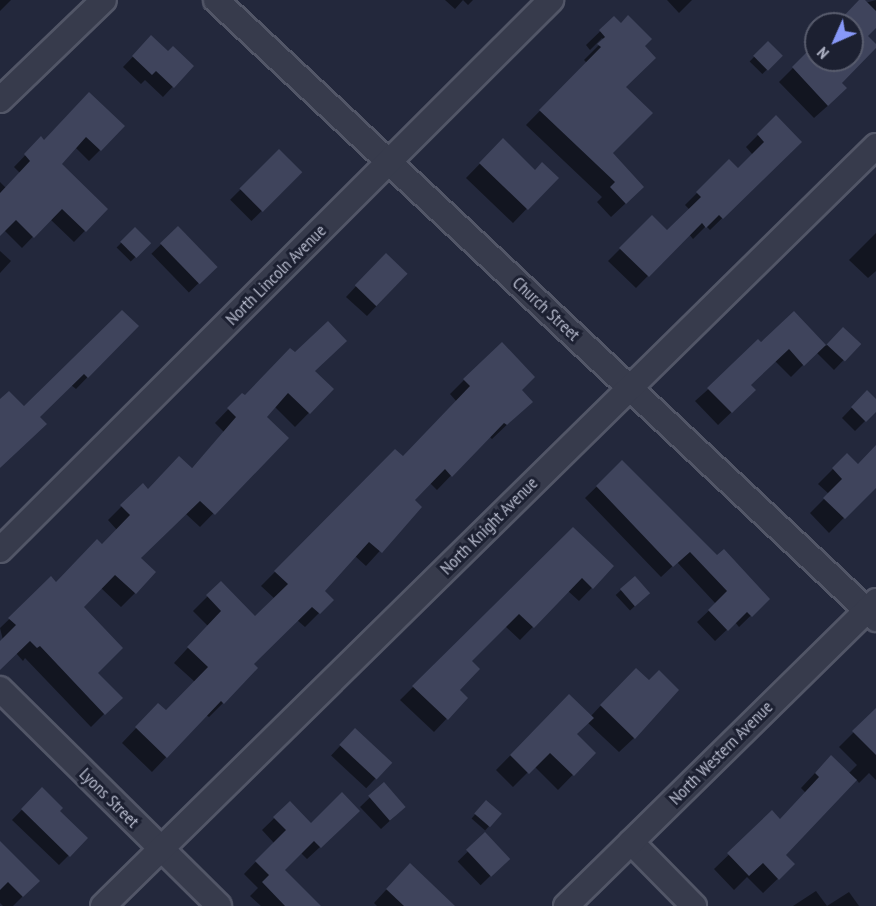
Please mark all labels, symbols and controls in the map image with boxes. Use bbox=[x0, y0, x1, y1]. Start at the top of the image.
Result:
north arrow bbox=[804, 12, 864, 72]
text: N bbox=[813, 43, 833, 63]
street label: North Lincoln Avenue bbox=[221, 220, 331, 330]
street label: Church Street bbox=[508, 272, 584, 346]
street label: North Knight Avenue bbox=[435, 472, 543, 580]
street label: North Western Avenue bbox=[664, 696, 778, 810]
street label: Lyons Street bbox=[75, 764, 143, 832]

